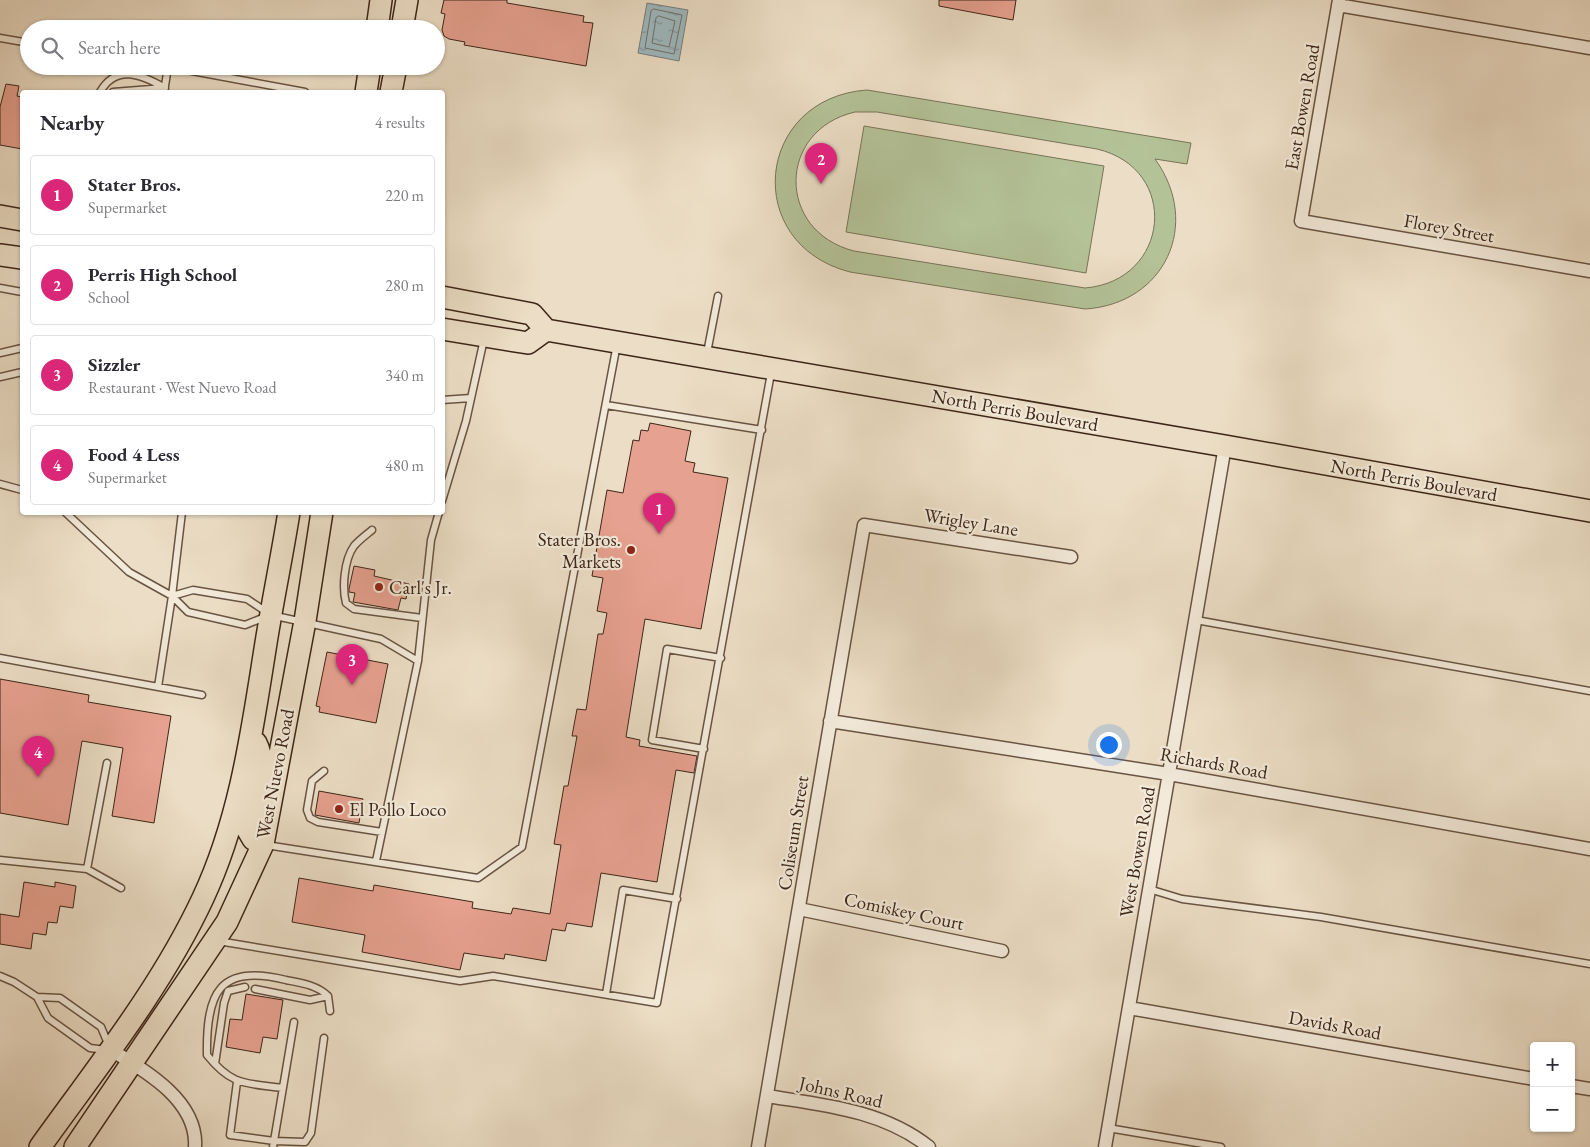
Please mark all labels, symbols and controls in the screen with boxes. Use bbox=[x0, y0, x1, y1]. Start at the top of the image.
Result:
search box bbox=[20, 20, 445, 75]
icon: search bbox=[38, 34, 66, 62]
text: Search here bbox=[78, 35, 160, 60]
street label: East Bowen Road bbox=[1279, 42, 1325, 172]
text: Nearby bbox=[40, 109, 104, 136]
text: 4 results bbox=[375, 112, 425, 133]
pin: 2 bbox=[805, 143, 837, 184]
text: Stater Bros. bbox=[88, 172, 181, 197]
text: 1 bbox=[53, 185, 61, 206]
text: 220 m bbox=[385, 185, 424, 206]
text: Supermarket bbox=[88, 197, 167, 218]
street label: Florey Street bbox=[1402, 208, 1496, 248]
text: Perris High School bbox=[88, 262, 237, 287]
text: 2 bbox=[53, 275, 61, 296]
text: 280 m bbox=[385, 275, 424, 296]
text: School bbox=[88, 287, 130, 308]
text: Sizzler bbox=[88, 352, 141, 377]
text: 3 bbox=[53, 365, 61, 386]
text: 340 m bbox=[385, 365, 424, 386]
text: Restaurant · West Nuevo Road bbox=[88, 377, 277, 398]
street label: North Perris Boulevard bbox=[930, 383, 1101, 437]
text: Food 4 Less bbox=[88, 442, 180, 467]
street label: North Perris Boulevard bbox=[1329, 453, 1500, 507]
text: 4 bbox=[53, 455, 61, 476]
text: 480 m bbox=[385, 455, 424, 476]
text: Supermarket bbox=[88, 467, 167, 488]
pin: 1 bbox=[643, 493, 675, 534]
street label: Wrigley Lane bbox=[922, 502, 1020, 542]
place label: Stater Bros. Markets bbox=[538, 527, 621, 574]
marker: Stater Bros. Markets bbox=[625, 544, 637, 556]
place label: Carl's Jr. bbox=[389, 575, 452, 600]
marker: Carl's Jr. bbox=[373, 581, 385, 593]
pin: 3 bbox=[336, 644, 368, 685]
street label: West Nuevo Road bbox=[250, 706, 300, 841]
your location bbox=[1096, 732, 1122, 758]
pin: 4 bbox=[22, 736, 54, 777]
street label: Richards Road bbox=[1158, 741, 1270, 785]
street label: Coliseum Street bbox=[772, 774, 814, 892]
street label: West Bowen Road bbox=[1113, 784, 1161, 919]
place label: El Pollo Loco bbox=[349, 797, 446, 822]
marker: El Pollo Loco bbox=[333, 803, 345, 815]
street label: Comiskey Court bbox=[842, 886, 966, 936]
street label: Davids Road bbox=[1287, 1005, 1384, 1046]
map controls bbox=[1530, 1042, 1575, 1132]
button: + bbox=[1530, 1042, 1575, 1087]
street label: Johns Road bbox=[795, 1070, 886, 1114]
button: − bbox=[1530, 1087, 1575, 1132]

